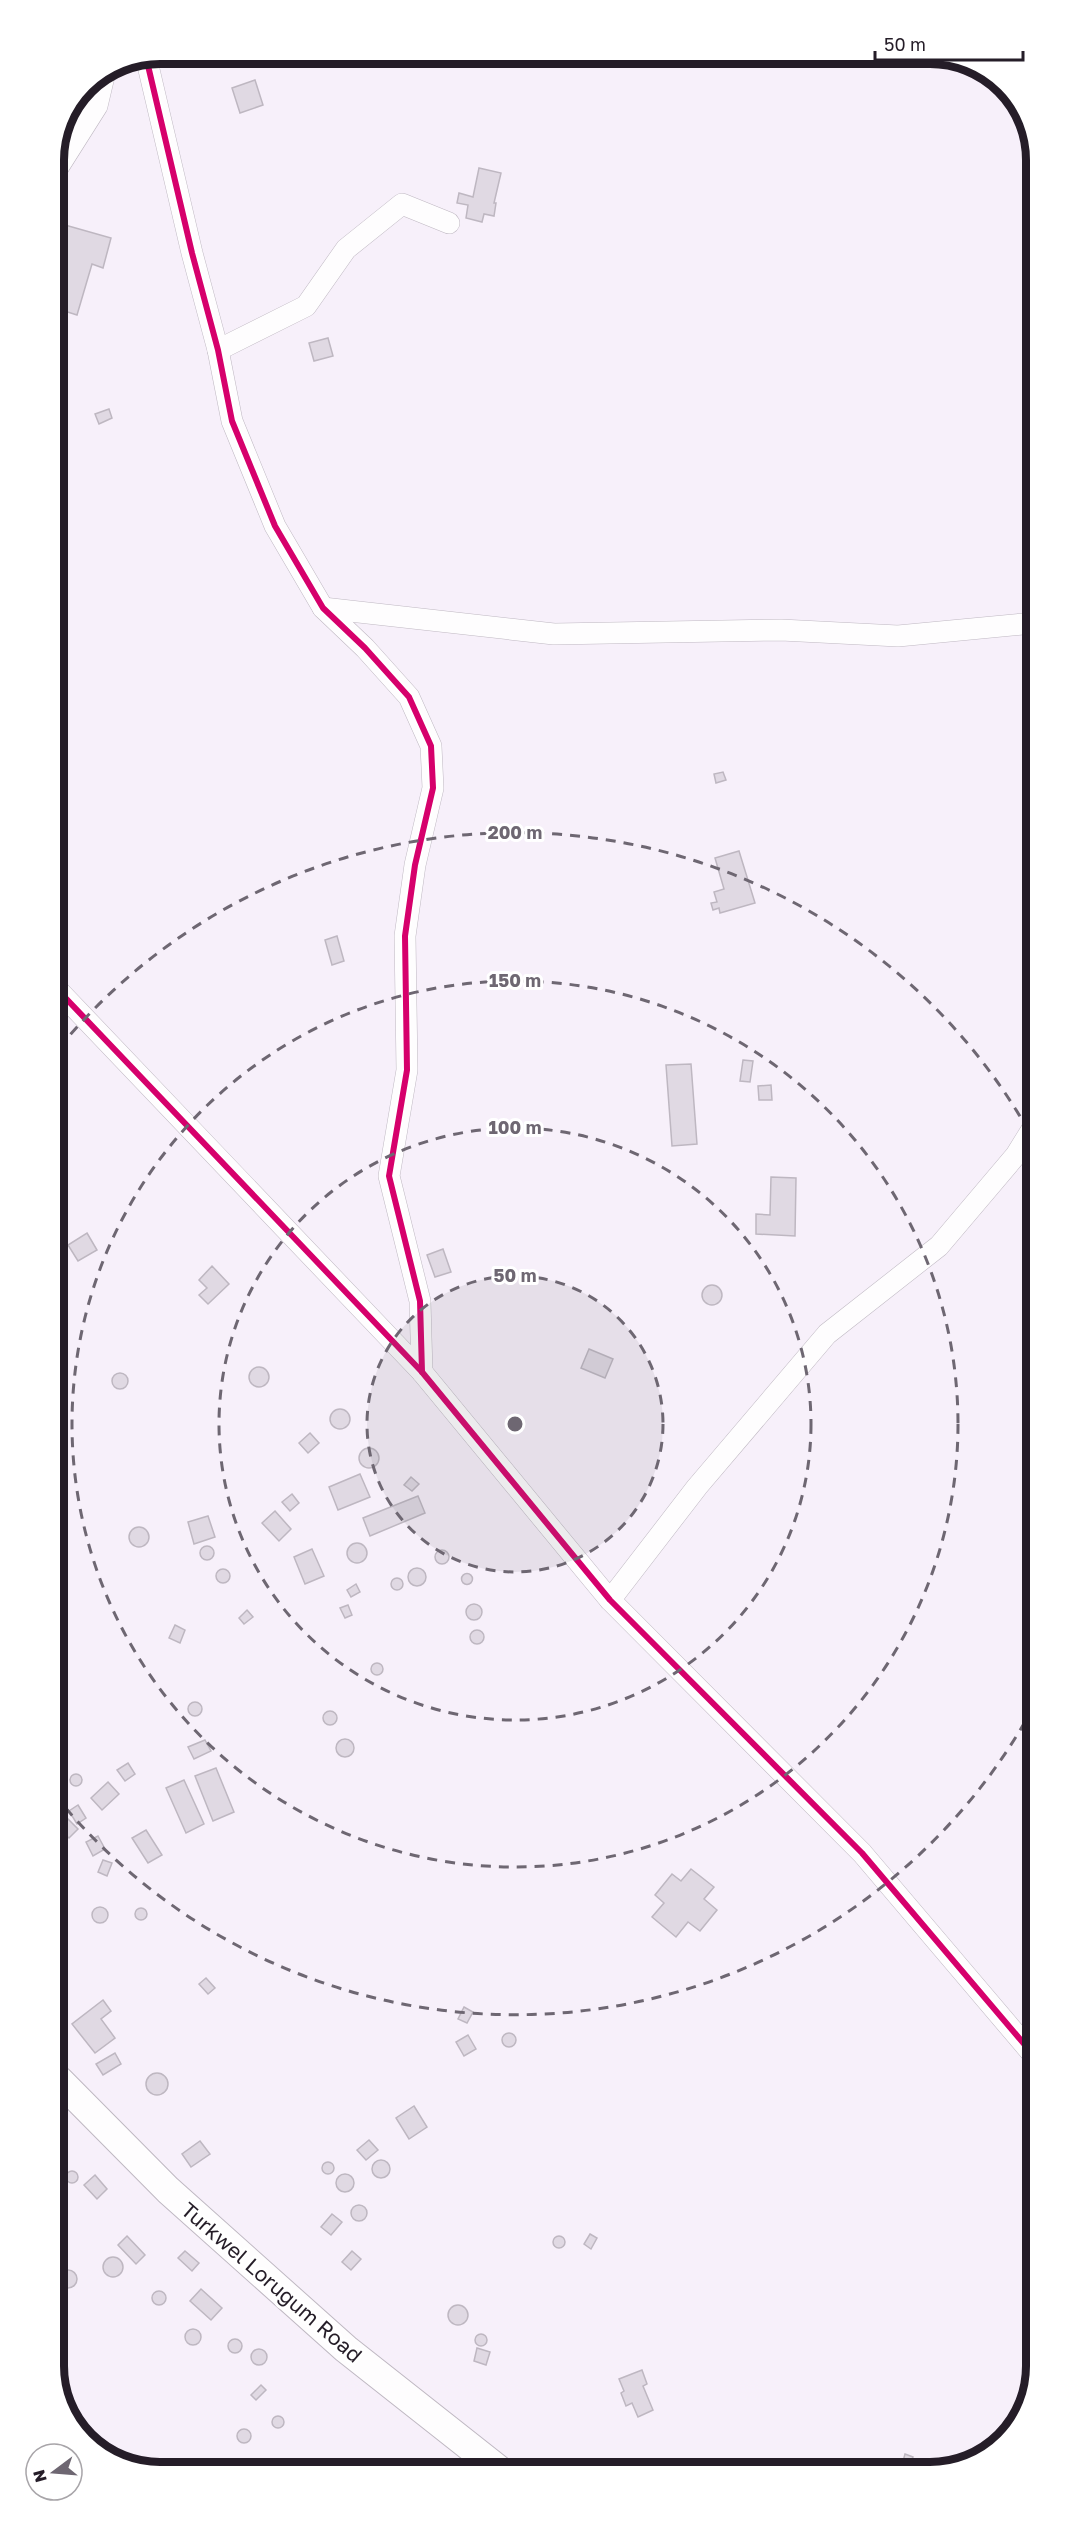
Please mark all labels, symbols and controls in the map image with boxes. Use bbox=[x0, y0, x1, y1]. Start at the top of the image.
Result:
scale bar bbox=[875, 24, 1024, 62]
text: 50 m bbox=[884, 33, 926, 55]
text: 200 m bbox=[488, 821, 542, 843]
text: 150 m bbox=[489, 969, 541, 991]
text: 100 m bbox=[489, 1116, 541, 1138]
text: 50 m bbox=[494, 1264, 536, 1286]
centre of rings bbox=[505, 1414, 525, 1434]
street label: Turkwel Lorugum Road bbox=[176, 2196, 368, 2368]
north arrow bbox=[24, 2442, 84, 2502]
text: N bbox=[28, 2468, 51, 2485]

